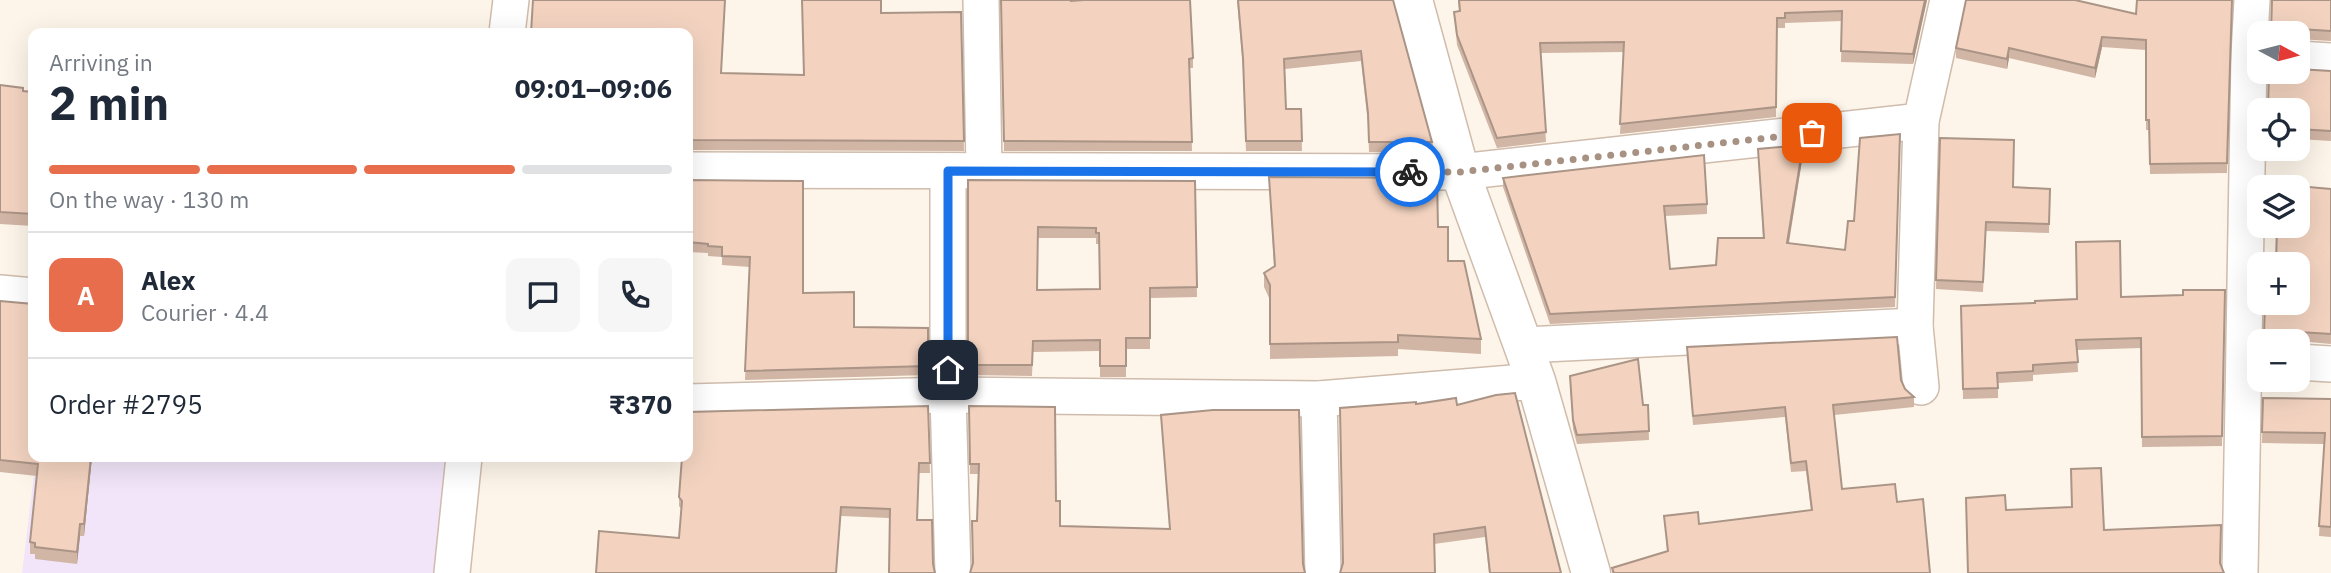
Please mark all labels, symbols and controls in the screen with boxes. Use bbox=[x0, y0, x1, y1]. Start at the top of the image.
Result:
north arrow bbox=[2247, 21, 2310, 84]
map controls bbox=[2247, 21, 2310, 392]
text: Arriving in bbox=[49, 47, 153, 77]
text: 09:01–09:06 bbox=[515, 71, 672, 105]
text: 2 min bbox=[49, 73, 169, 133]
button: locate bbox=[2247, 98, 2310, 161]
pin bbox=[1782, 103, 1842, 163]
icon: bag bbox=[1793, 114, 1831, 152]
courier bbox=[1375, 137, 1445, 207]
icon: bike bbox=[1391, 153, 1429, 191]
button: layers bbox=[2247, 175, 2310, 238]
text: On the way · 130 m bbox=[49, 184, 249, 214]
button: + bbox=[2247, 252, 2310, 315]
button: chat bbox=[506, 258, 580, 332]
button: phone bbox=[598, 258, 672, 332]
text: Alex bbox=[141, 263, 195, 297]
text: A bbox=[77, 278, 95, 312]
text: Courier · 4.4 bbox=[141, 297, 269, 327]
button: − bbox=[2247, 329, 2310, 392]
pin bbox=[918, 340, 978, 400]
icon: home bbox=[929, 351, 967, 389]
text: Order #2795 bbox=[49, 387, 203, 421]
text: ₹370 bbox=[609, 387, 672, 421]

